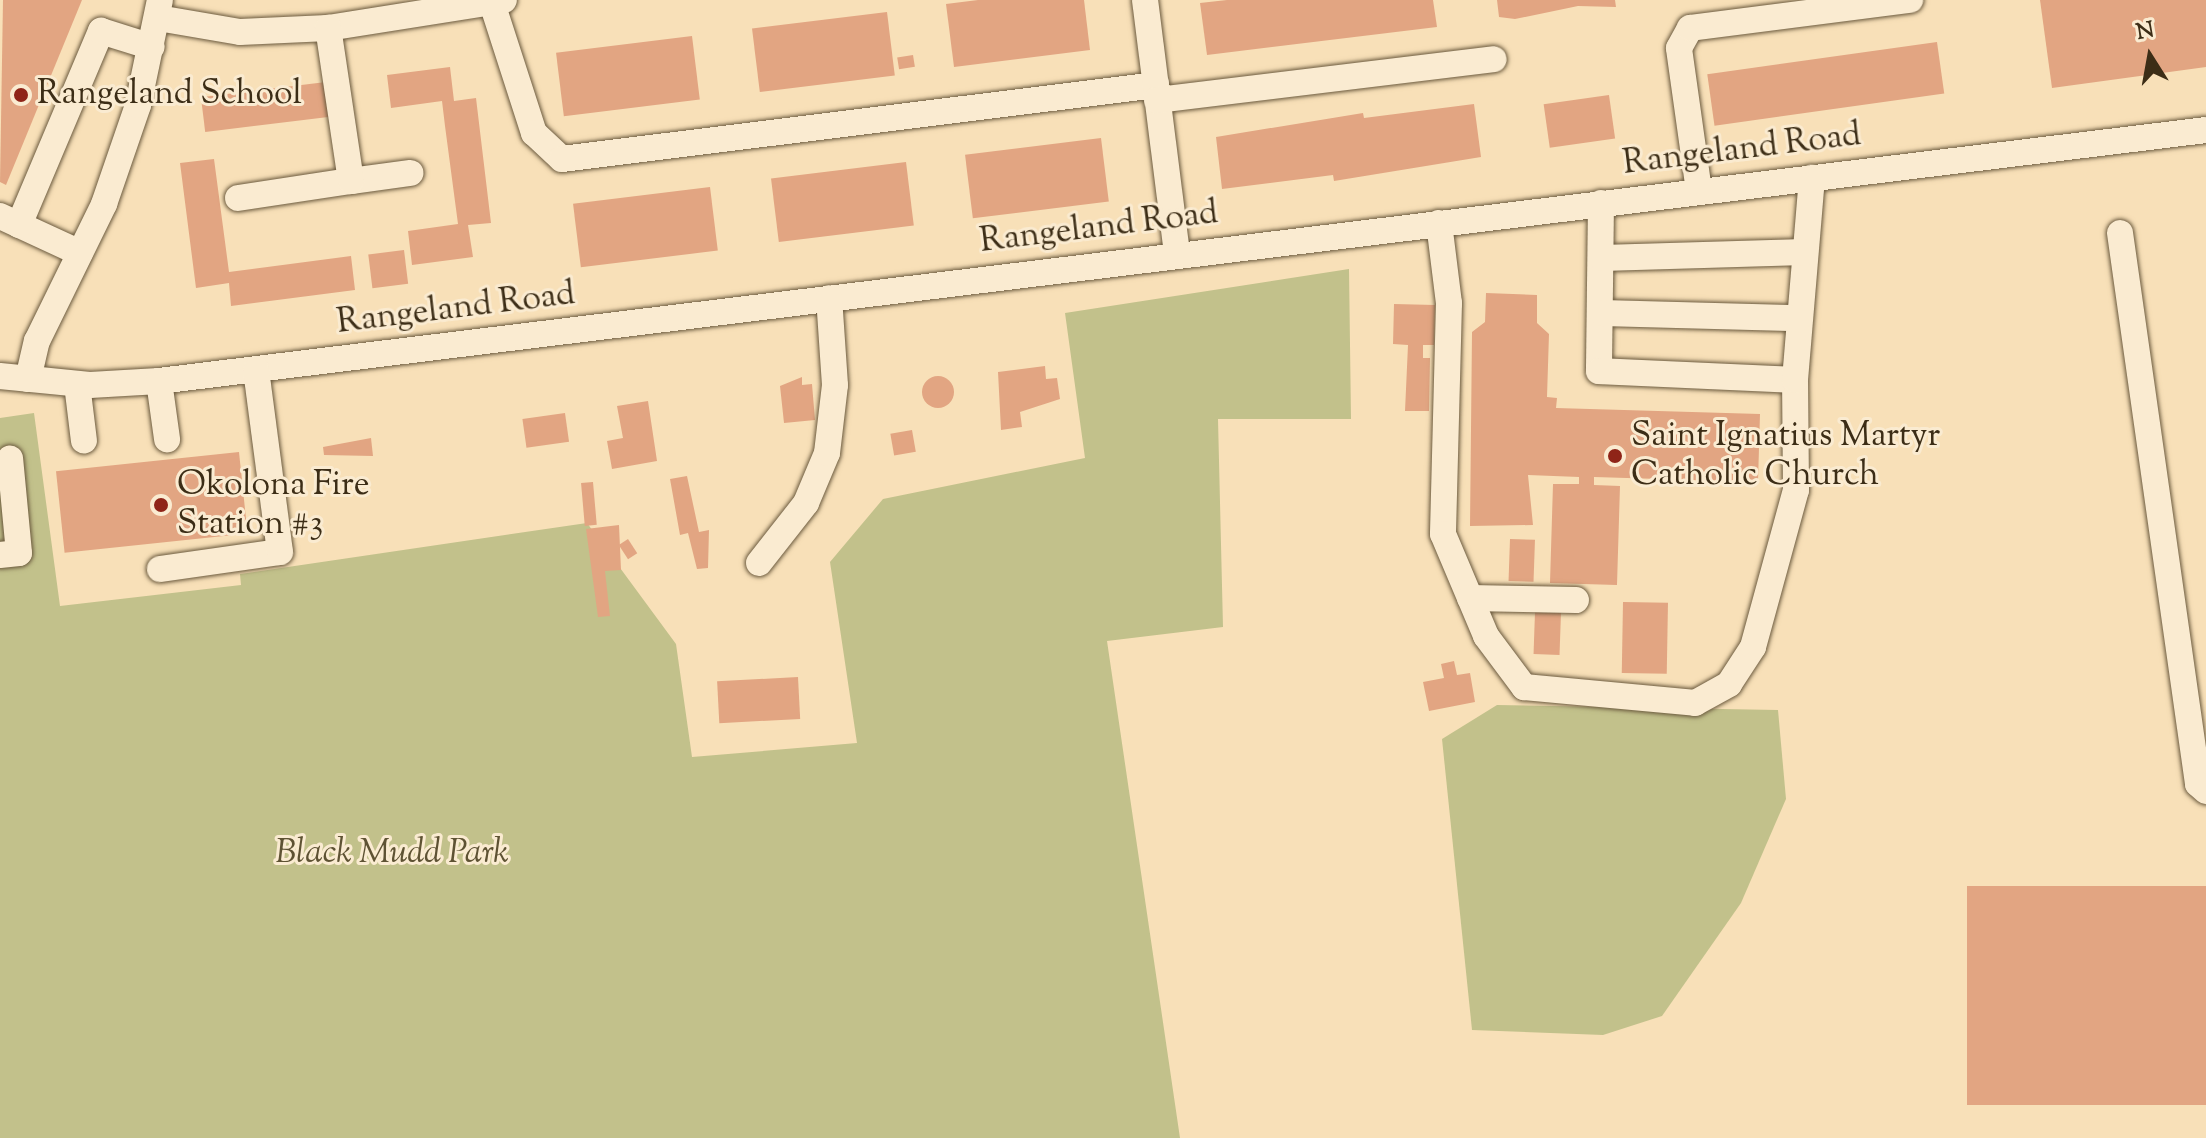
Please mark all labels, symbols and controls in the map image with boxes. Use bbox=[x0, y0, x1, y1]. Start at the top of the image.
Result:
text: N bbox=[2134, 15, 2157, 50]
north arrow bbox=[2110, 16, 2190, 96]
place label: Rangeland School bbox=[37, 75, 302, 115]
marker: Rangeland School bbox=[12, 86, 30, 104]
street label: Rangeland Road bbox=[1621, 115, 1863, 185]
street label: Rangeland Road bbox=[978, 193, 1220, 263]
street label: Rangeland Road bbox=[335, 274, 577, 344]
place label: Saint Ignatius Martyr Catholic Church bbox=[1631, 416, 1940, 496]
marker: Saint Ignatius Martyr Catholic Church bbox=[1606, 447, 1624, 465]
place label: Okolona Fire Station #3 bbox=[177, 465, 369, 544]
marker: Okolona Fire Station #3 bbox=[152, 496, 170, 514]
park label: Black Mudd Park bbox=[275, 834, 509, 874]

